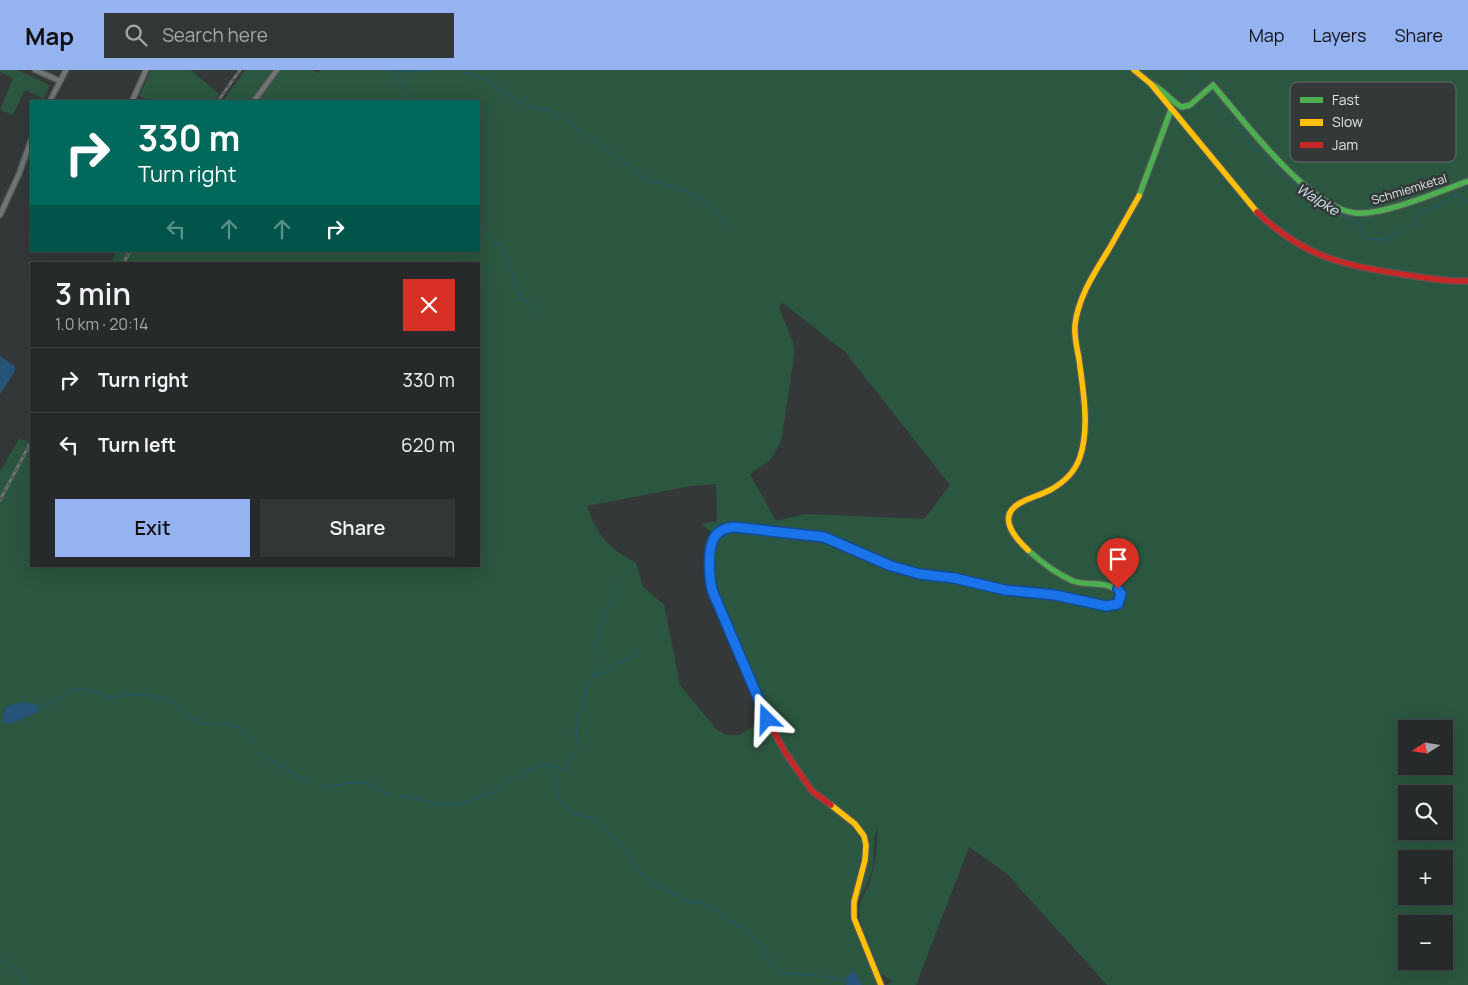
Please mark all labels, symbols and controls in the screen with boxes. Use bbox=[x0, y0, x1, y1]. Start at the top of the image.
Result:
search box bbox=[104, 13, 454, 58]
text: Map bbox=[25, 19, 74, 52]
icon: search bbox=[122, 21, 150, 49]
text: Search here bbox=[162, 22, 268, 48]
text: Map bbox=[1249, 23, 1284, 47]
text: Layers bbox=[1312, 23, 1366, 47]
text: Share bbox=[1394, 23, 1443, 47]
legend bbox=[1290, 82, 1456, 162]
text: Fast bbox=[1332, 90, 1360, 109]
text: Slow bbox=[1332, 112, 1363, 131]
text: 330 m bbox=[138, 114, 240, 162]
icon: right bbox=[55, 120, 120, 185]
text: Jam bbox=[1332, 135, 1358, 154]
text: Turn right bbox=[138, 159, 236, 189]
street label: Schmiemketal bbox=[1369, 169, 1449, 209]
water label: Walpke bbox=[1293, 179, 1344, 220]
icon: left bbox=[162, 215, 190, 243]
icon: ahead bbox=[215, 215, 243, 243]
icon: ahead bbox=[268, 215, 296, 243]
icon: right bbox=[321, 215, 349, 243]
text: 3 min bbox=[55, 273, 131, 314]
button: close bbox=[403, 279, 455, 331]
text: 1.0 km · 20:14 bbox=[55, 313, 148, 335]
icon: right bbox=[55, 366, 83, 394]
text: Turn right bbox=[98, 367, 188, 393]
text: 330 m bbox=[402, 367, 455, 393]
icon: left bbox=[55, 431, 83, 459]
text: Turn left bbox=[98, 432, 176, 458]
text: 620 m bbox=[401, 432, 455, 458]
button: Exit bbox=[55, 499, 250, 557]
button: Share bbox=[260, 499, 455, 557]
pin bbox=[1097, 538, 1139, 589]
icon: arrive bbox=[1104, 545, 1132, 573]
position arrow bbox=[740, 692, 792, 744]
north arrow bbox=[1398, 720, 1452, 775]
map controls bbox=[1398, 720, 1453, 970]
button: search bbox=[1398, 785, 1453, 840]
button: + bbox=[1398, 850, 1453, 905]
button: − bbox=[1398, 915, 1453, 970]

